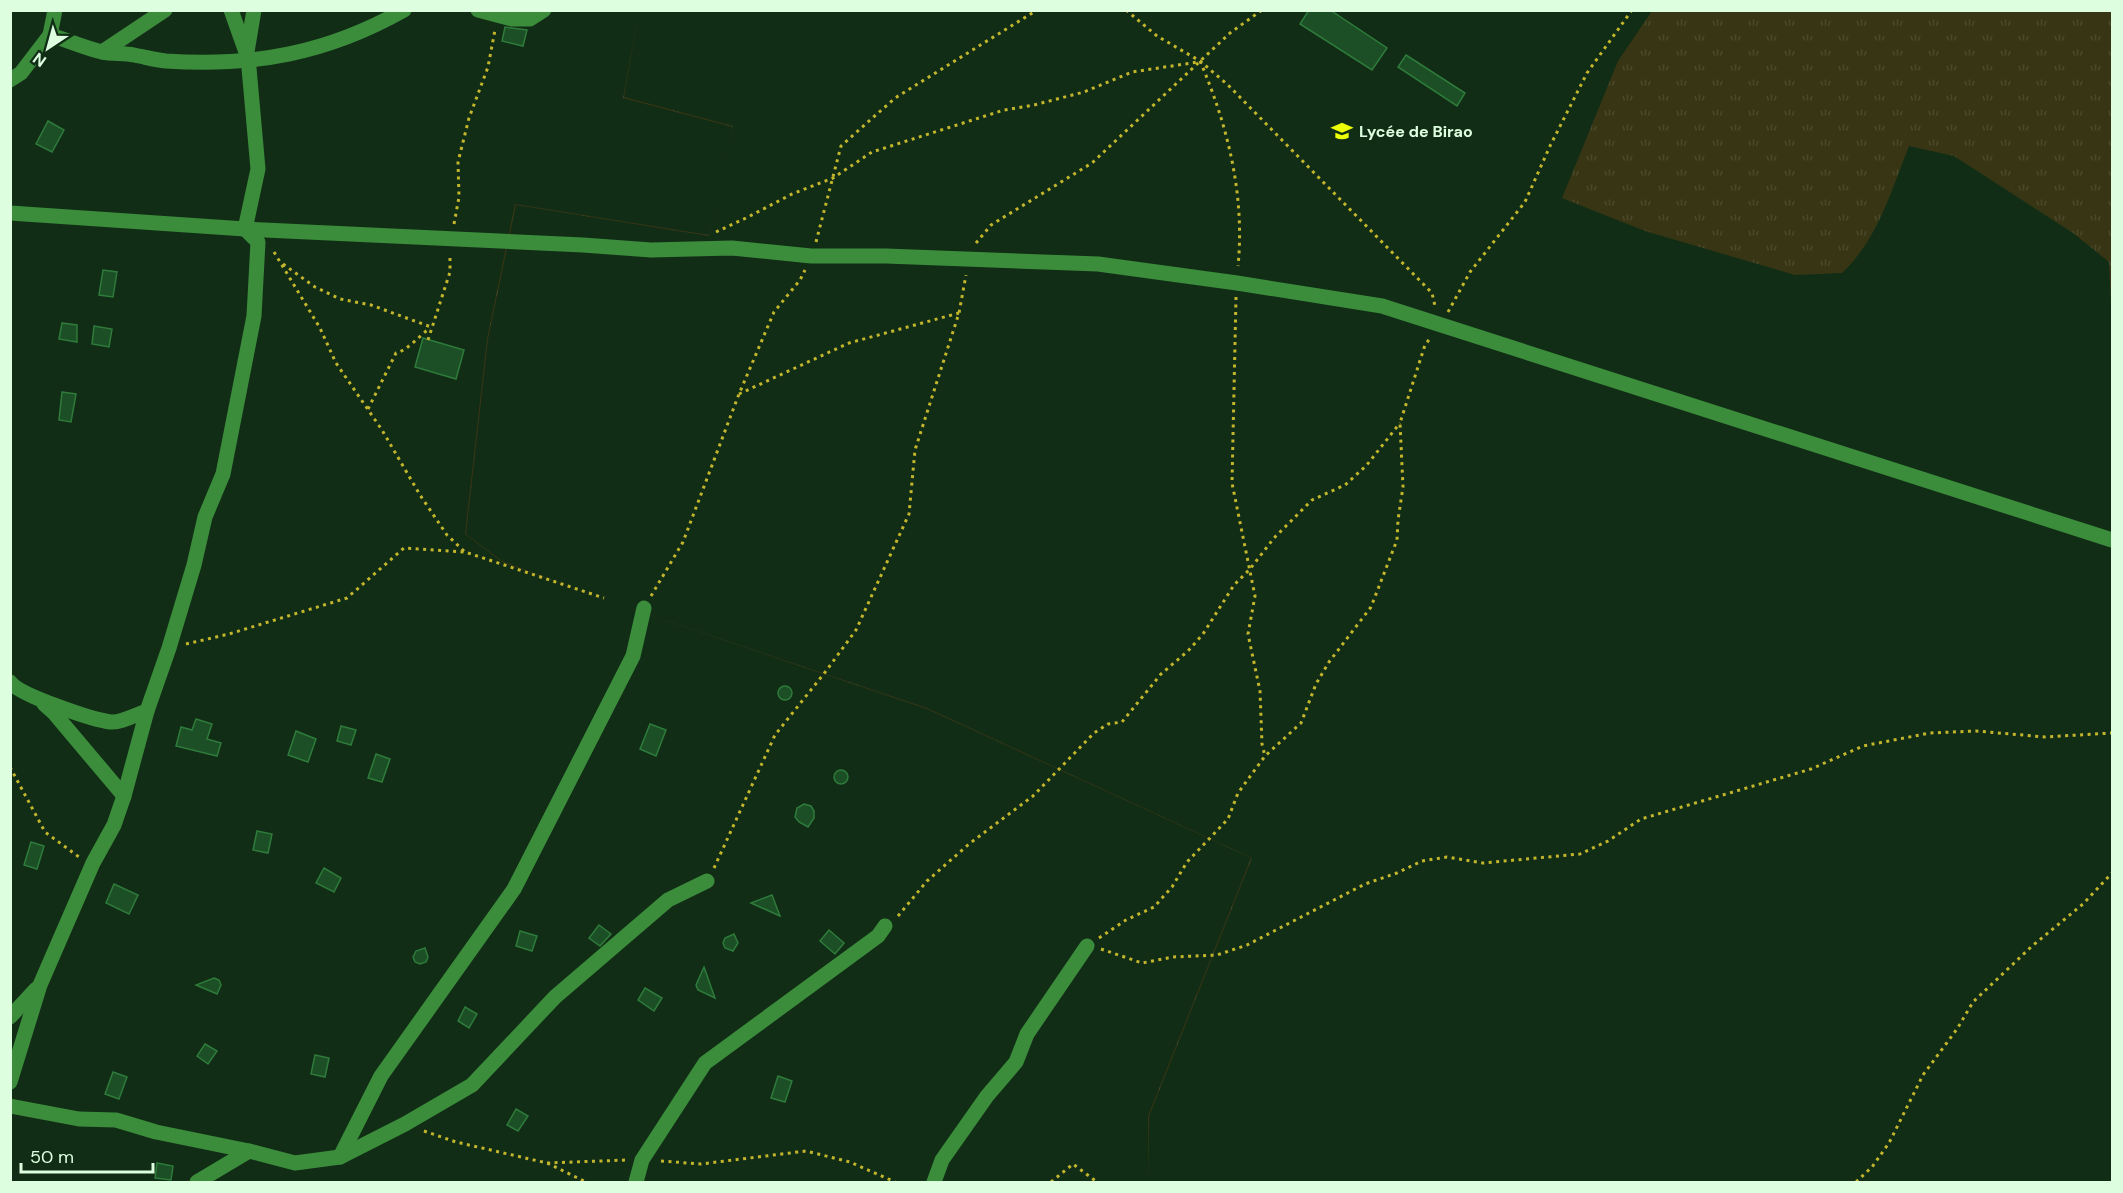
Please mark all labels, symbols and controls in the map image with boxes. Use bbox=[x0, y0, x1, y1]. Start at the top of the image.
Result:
north arrow bbox=[18, 18, 78, 78]
text: N bbox=[29, 48, 50, 72]
school or university icon: Lycée de Birao bbox=[1330, 119, 1354, 143]
place label: Lycée de Birao bbox=[1359, 121, 1473, 142]
scale bar bbox=[21, 1136, 153, 1174]
text: 50 m bbox=[30, 1145, 74, 1169]

